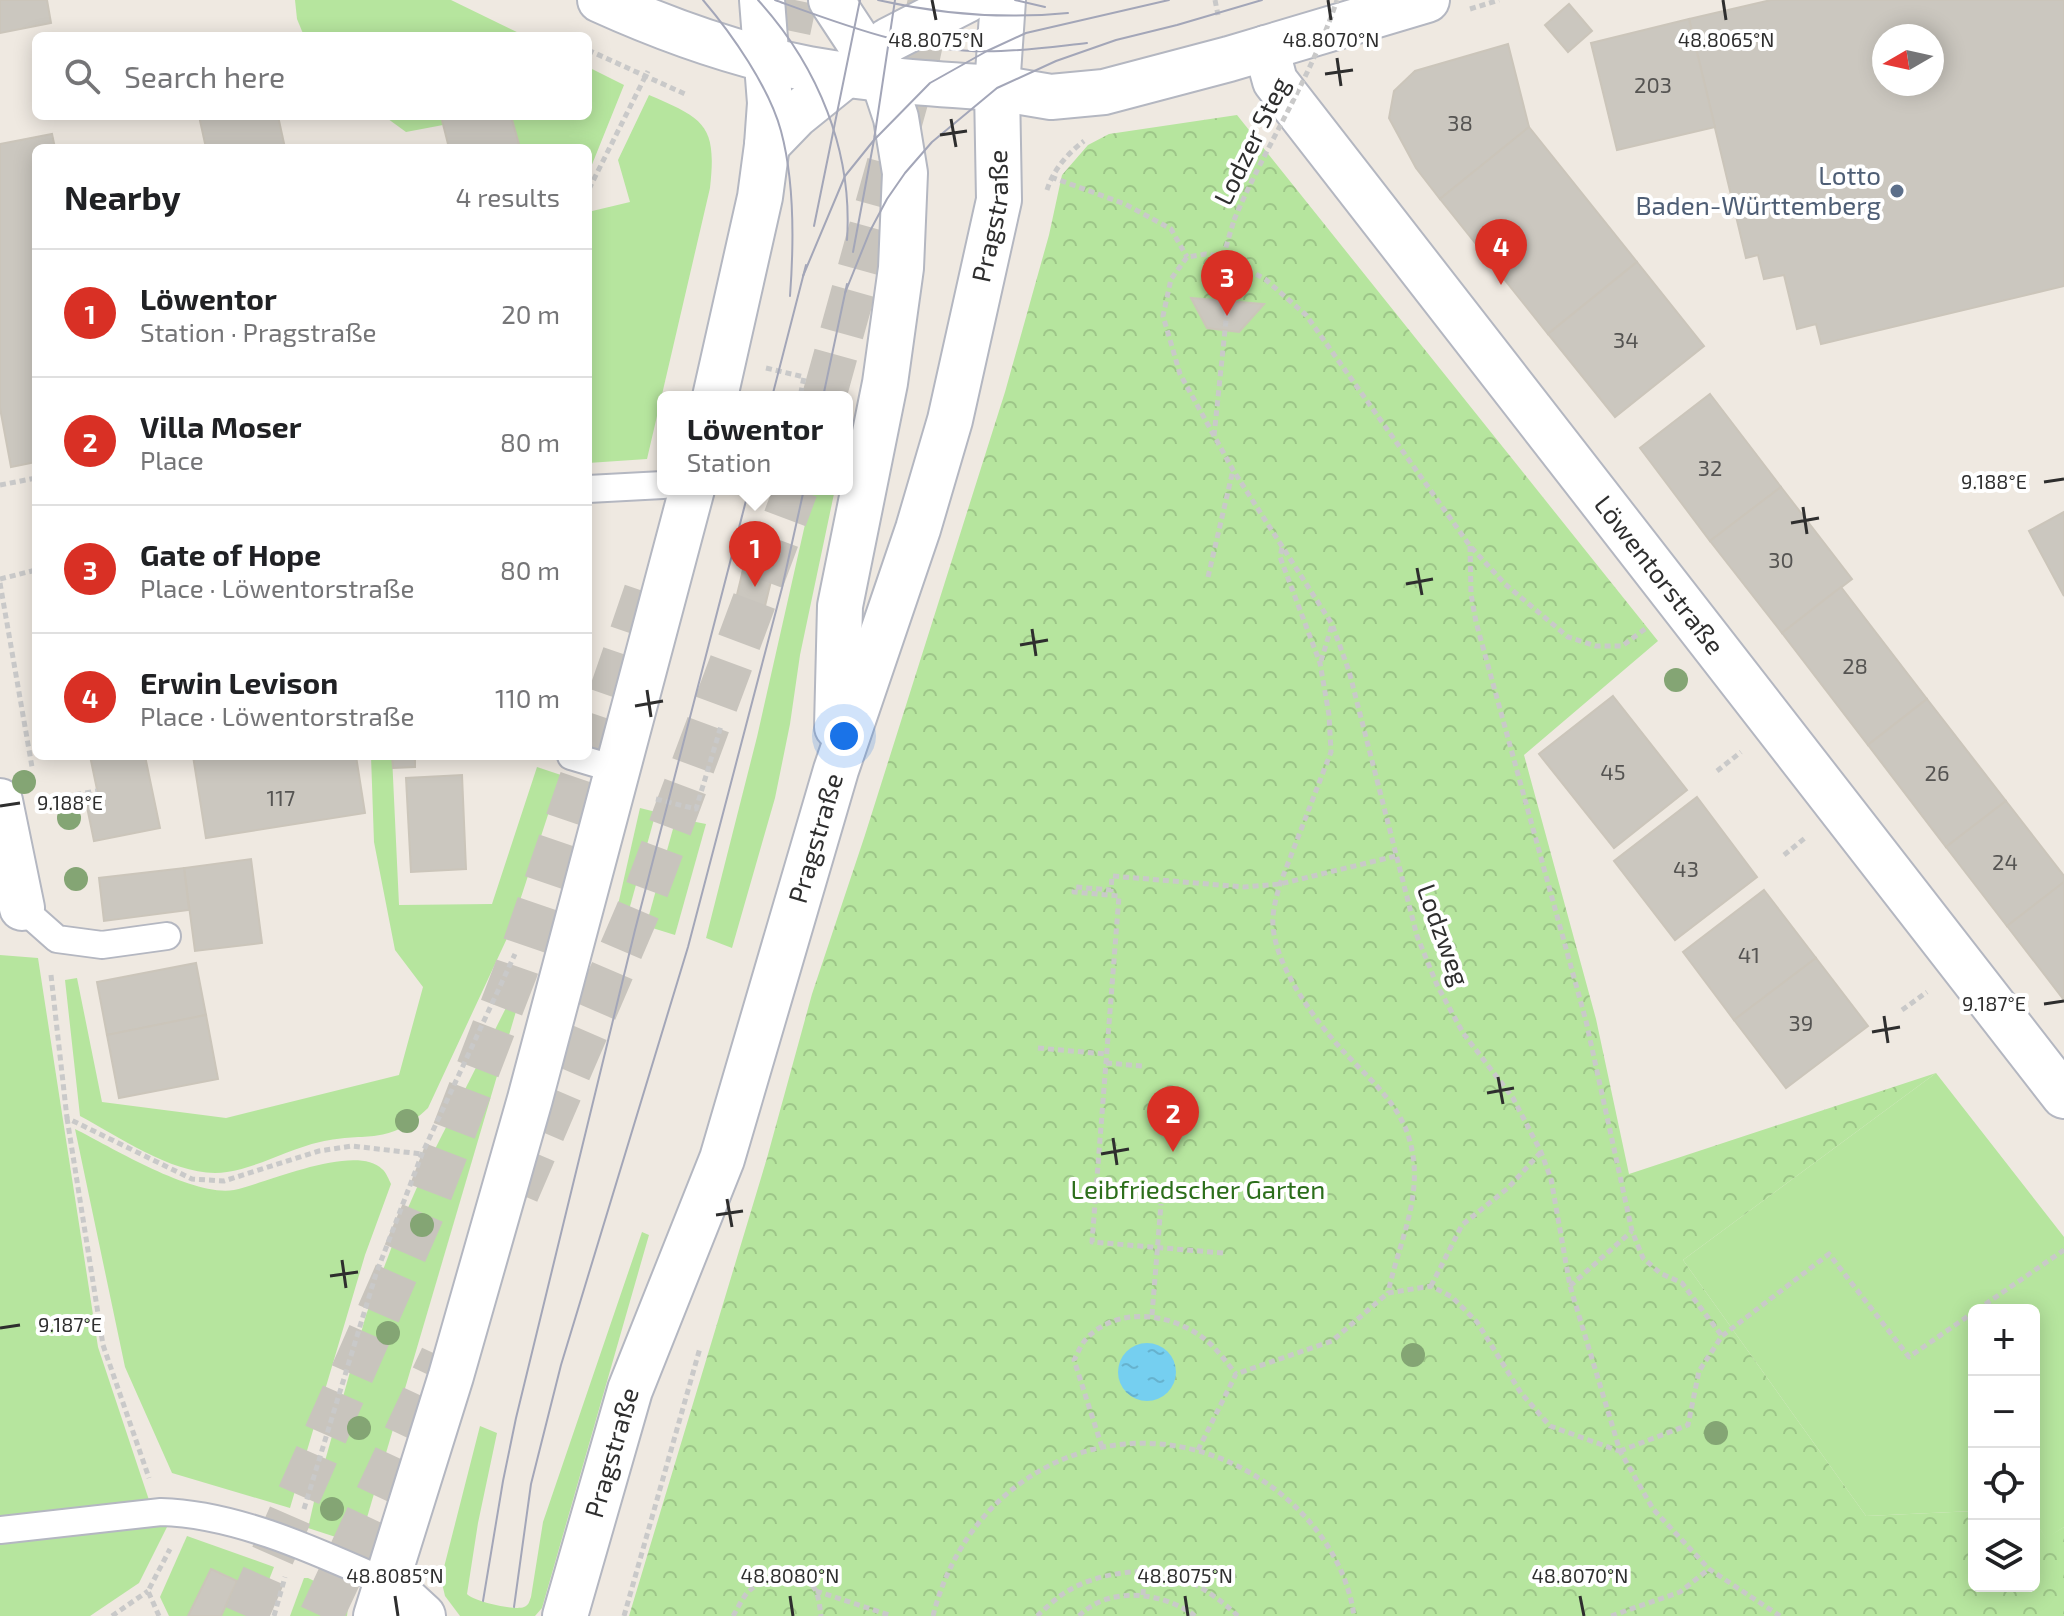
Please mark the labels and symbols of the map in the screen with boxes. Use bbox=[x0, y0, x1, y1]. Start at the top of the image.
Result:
north arrow bbox=[1872, 24, 1944, 96]
text: 48.8075°N bbox=[888, 27, 984, 51]
text: 48.8070°N bbox=[1283, 27, 1379, 51]
text: 48.8065°N bbox=[1678, 27, 1774, 51]
street label: Lodzer Steg bbox=[1206, 71, 1295, 209]
house number: 203 bbox=[1634, 71, 1672, 97]
house number: 38 bbox=[1447, 109, 1473, 135]
street label: Pragstraße bbox=[964, 150, 1014, 285]
place label: Lotto Baden-Württemberg bbox=[1635, 159, 1881, 220]
marker: Lotto Baden-Württemberg bbox=[1888, 182, 1906, 200]
pin: 4 bbox=[1475, 219, 1527, 285]
pin: 3 bbox=[1201, 250, 1253, 316]
house number: 34 bbox=[1613, 326, 1639, 352]
house number: 32 bbox=[1698, 454, 1722, 480]
text: 9.188°E bbox=[1961, 469, 2027, 493]
street label: Löwentorstraße bbox=[1589, 488, 1732, 660]
pin: 1 bbox=[729, 521, 781, 587]
house number: 30 bbox=[1768, 546, 1794, 572]
house number: 28 bbox=[1842, 652, 1868, 678]
your location bbox=[824, 716, 864, 756]
house number: 45 bbox=[1600, 758, 1626, 784]
house number: 26 bbox=[1925, 759, 1949, 785]
street label: Pragstraße bbox=[781, 769, 848, 907]
house number: 117 bbox=[267, 784, 295, 810]
text: 9.188°E bbox=[37, 790, 103, 814]
house number: 24 bbox=[1992, 848, 2018, 874]
house number: 43 bbox=[1673, 855, 1699, 881]
street label: Lodzweg bbox=[1412, 879, 1477, 990]
house number: 41 bbox=[1738, 941, 1760, 967]
text: 9.187°E bbox=[1962, 991, 2026, 1015]
house number: 39 bbox=[1789, 1009, 1813, 1035]
pin: 2 bbox=[1147, 1086, 1199, 1152]
park label: Leibfriedscher Garten bbox=[1071, 1173, 1325, 1204]
text: 9.187°E bbox=[38, 1312, 102, 1336]
street label: Pragstraße bbox=[577, 1384, 644, 1521]
text: 48.8085°N bbox=[346, 1563, 444, 1587]
text: 48.8080°N bbox=[741, 1563, 839, 1587]
text: 48.8075°N bbox=[1137, 1563, 1233, 1587]
text: 48.8070°N bbox=[1532, 1563, 1628, 1587]

